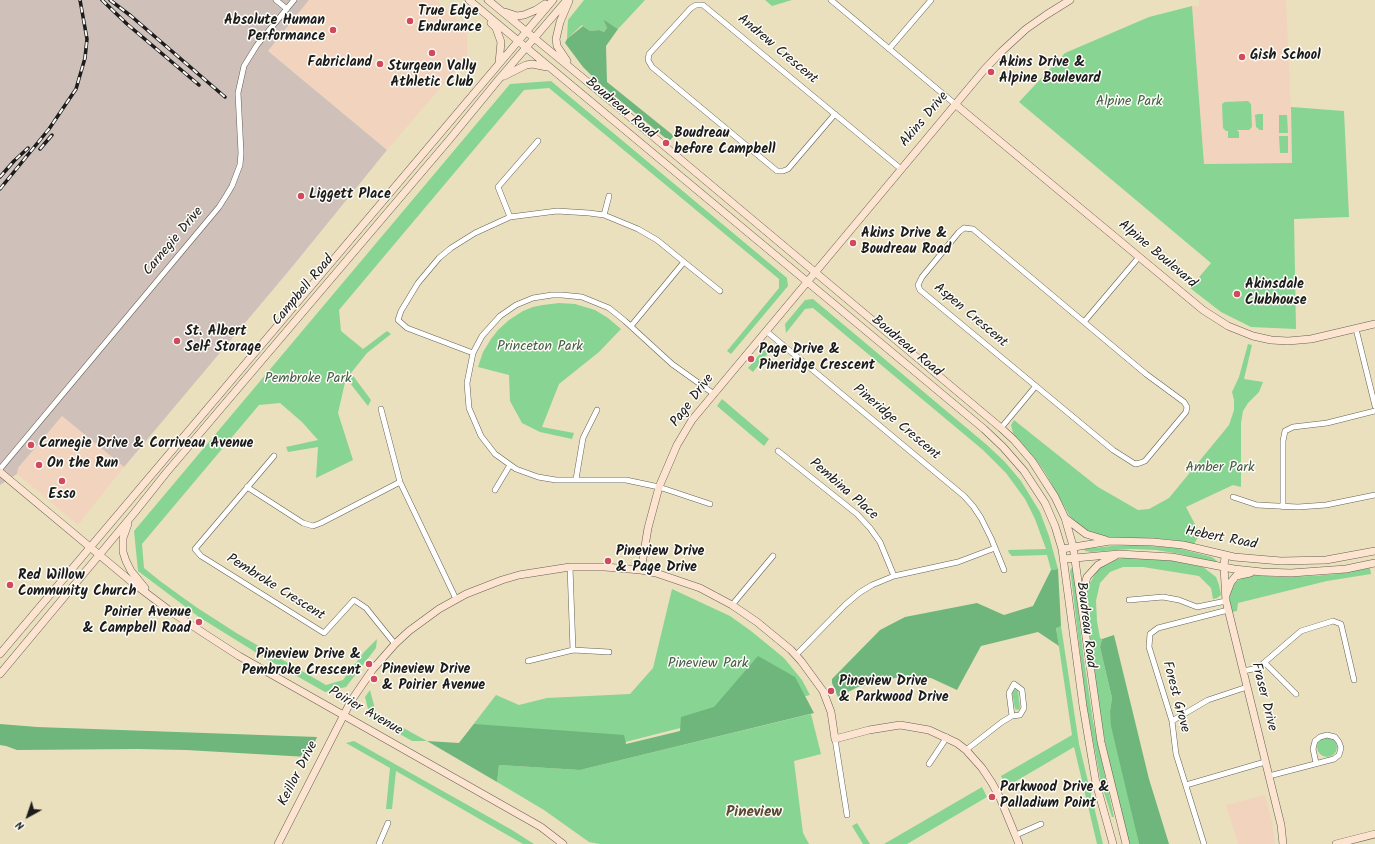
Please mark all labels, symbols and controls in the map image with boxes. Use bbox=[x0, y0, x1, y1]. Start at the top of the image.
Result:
place label: True Edge Endurance bbox=[418, 5, 481, 38]
street label: Andrew Crescent bbox=[733, 12, 821, 88]
place label: Absolute Human Performance bbox=[224, 14, 325, 46]
marker: True Edge Endurance bbox=[405, 16, 415, 26]
marker: Absolute Human Performance bbox=[328, 25, 338, 35]
marker: Sturgeon Vally Athletic Club bbox=[427, 48, 437, 58]
place label: Gish School bbox=[1250, 49, 1321, 65]
marker: Gish School bbox=[1237, 52, 1247, 62]
place label: Fabricland bbox=[308, 56, 372, 72]
place label: Akins Drive & Alpine Boulevard bbox=[999, 56, 1101, 88]
marker: Fabricland bbox=[375, 59, 385, 69]
place label: Sturgeon Vally Athletic Club bbox=[388, 60, 476, 92]
marker: Akins Drive & Alpine Boulevard bbox=[986, 67, 996, 77]
street label: Boudreau Road bbox=[581, 75, 659, 143]
street label: Akins Drive bbox=[897, 89, 953, 151]
park label: Alpine Park bbox=[1096, 95, 1162, 111]
place label: Boudreau before Campbell bbox=[674, 127, 776, 160]
marker: Boudreau before Campbell bbox=[661, 138, 671, 148]
place label: Liggett Place bbox=[309, 188, 391, 204]
marker: Liggett Place bbox=[296, 191, 306, 201]
street label: Carnegie Drive bbox=[140, 204, 208, 280]
street label: Alpine Boulevard bbox=[1114, 217, 1200, 293]
place label: Akins Drive & Boudreau Road bbox=[861, 227, 951, 260]
marker: Akins Drive & Boudreau Road bbox=[848, 238, 858, 248]
street label: Campbell Road bbox=[270, 252, 338, 330]
place label: Akinsdale Clubhouse bbox=[1245, 278, 1307, 310]
street label: Aspen Crescent bbox=[930, 280, 1010, 352]
marker: Akinsdale Clubhouse bbox=[1232, 289, 1242, 299]
street label: Boudreau Road bbox=[867, 313, 945, 381]
place label: St. Albert Self Storage bbox=[185, 325, 261, 358]
marker: St. Albert Self Storage bbox=[172, 336, 182, 346]
park label: Princeton Park bbox=[497, 340, 583, 356]
place label: Page Drive & Pineridge Crescent bbox=[759, 343, 875, 376]
marker: Page Drive & Pineridge Crescent bbox=[746, 354, 756, 364]
street label: Page Drive bbox=[668, 371, 718, 431]
park label: Pembroke Park bbox=[264, 372, 352, 388]
street label: Pineridge Crescent bbox=[849, 382, 943, 464]
place label: Carnegie Drive & Corriveau Avenue bbox=[39, 437, 253, 453]
marker: Carnegie Drive & Corriveau Avenue bbox=[26, 440, 36, 450]
street label: Pembina Place bbox=[805, 456, 881, 524]
place label: On the Run bbox=[47, 457, 118, 473]
marker: On the Run bbox=[34, 460, 44, 470]
park label: Amber Park bbox=[1186, 461, 1254, 477]
marker: Esso bbox=[57, 476, 67, 486]
place label: Esso bbox=[48, 488, 76, 504]
street label: Hebert Road bbox=[1184, 524, 1258, 554]
place label: Pineview Drive & Page Drive bbox=[616, 545, 704, 578]
street label: Pembroke Crescent bbox=[223, 551, 327, 625]
marker: Pineview Drive & Page Drive bbox=[603, 556, 613, 566]
place label: Red Willow Community Church bbox=[18, 569, 136, 602]
marker: Red Willow Community Church bbox=[5, 580, 15, 590]
street label: Boudreau Road bbox=[1071, 581, 1099, 669]
place label: Poirier Avenue & Campbell Road bbox=[83, 606, 191, 638]
marker: Poirier Avenue & Campbell Road bbox=[194, 617, 204, 627]
place label: Pineview Drive & Pembroke Crescent bbox=[242, 648, 361, 680]
park label: Pineview Park bbox=[668, 657, 748, 673]
marker: Pineview Drive & Pembroke Crescent bbox=[364, 659, 374, 669]
street label: Forest Grove bbox=[1157, 659, 1193, 735]
street label: Fraser Drive bbox=[1246, 661, 1280, 733]
place label: Pineview Drive & Poirier Avenue bbox=[382, 663, 485, 696]
marker: Pineview Drive & Poirier Avenue bbox=[369, 674, 379, 684]
place label: Pineview Drive & Parkwood Drive bbox=[839, 675, 949, 708]
street label: Poirier Avenue bbox=[325, 684, 405, 740]
marker: Pineview Drive & Parkwood Drive bbox=[826, 686, 836, 696]
street label: Keillor Drive bbox=[275, 739, 323, 809]
place label: Parkwood Drive & Palladium Point bbox=[1000, 781, 1110, 814]
marker: Parkwood Drive & Palladium Point bbox=[987, 792, 997, 802]
north arrow bbox=[8, 796, 48, 836]
district label: Pineview bbox=[726, 804, 782, 822]
text: N bbox=[12, 816, 29, 834]

